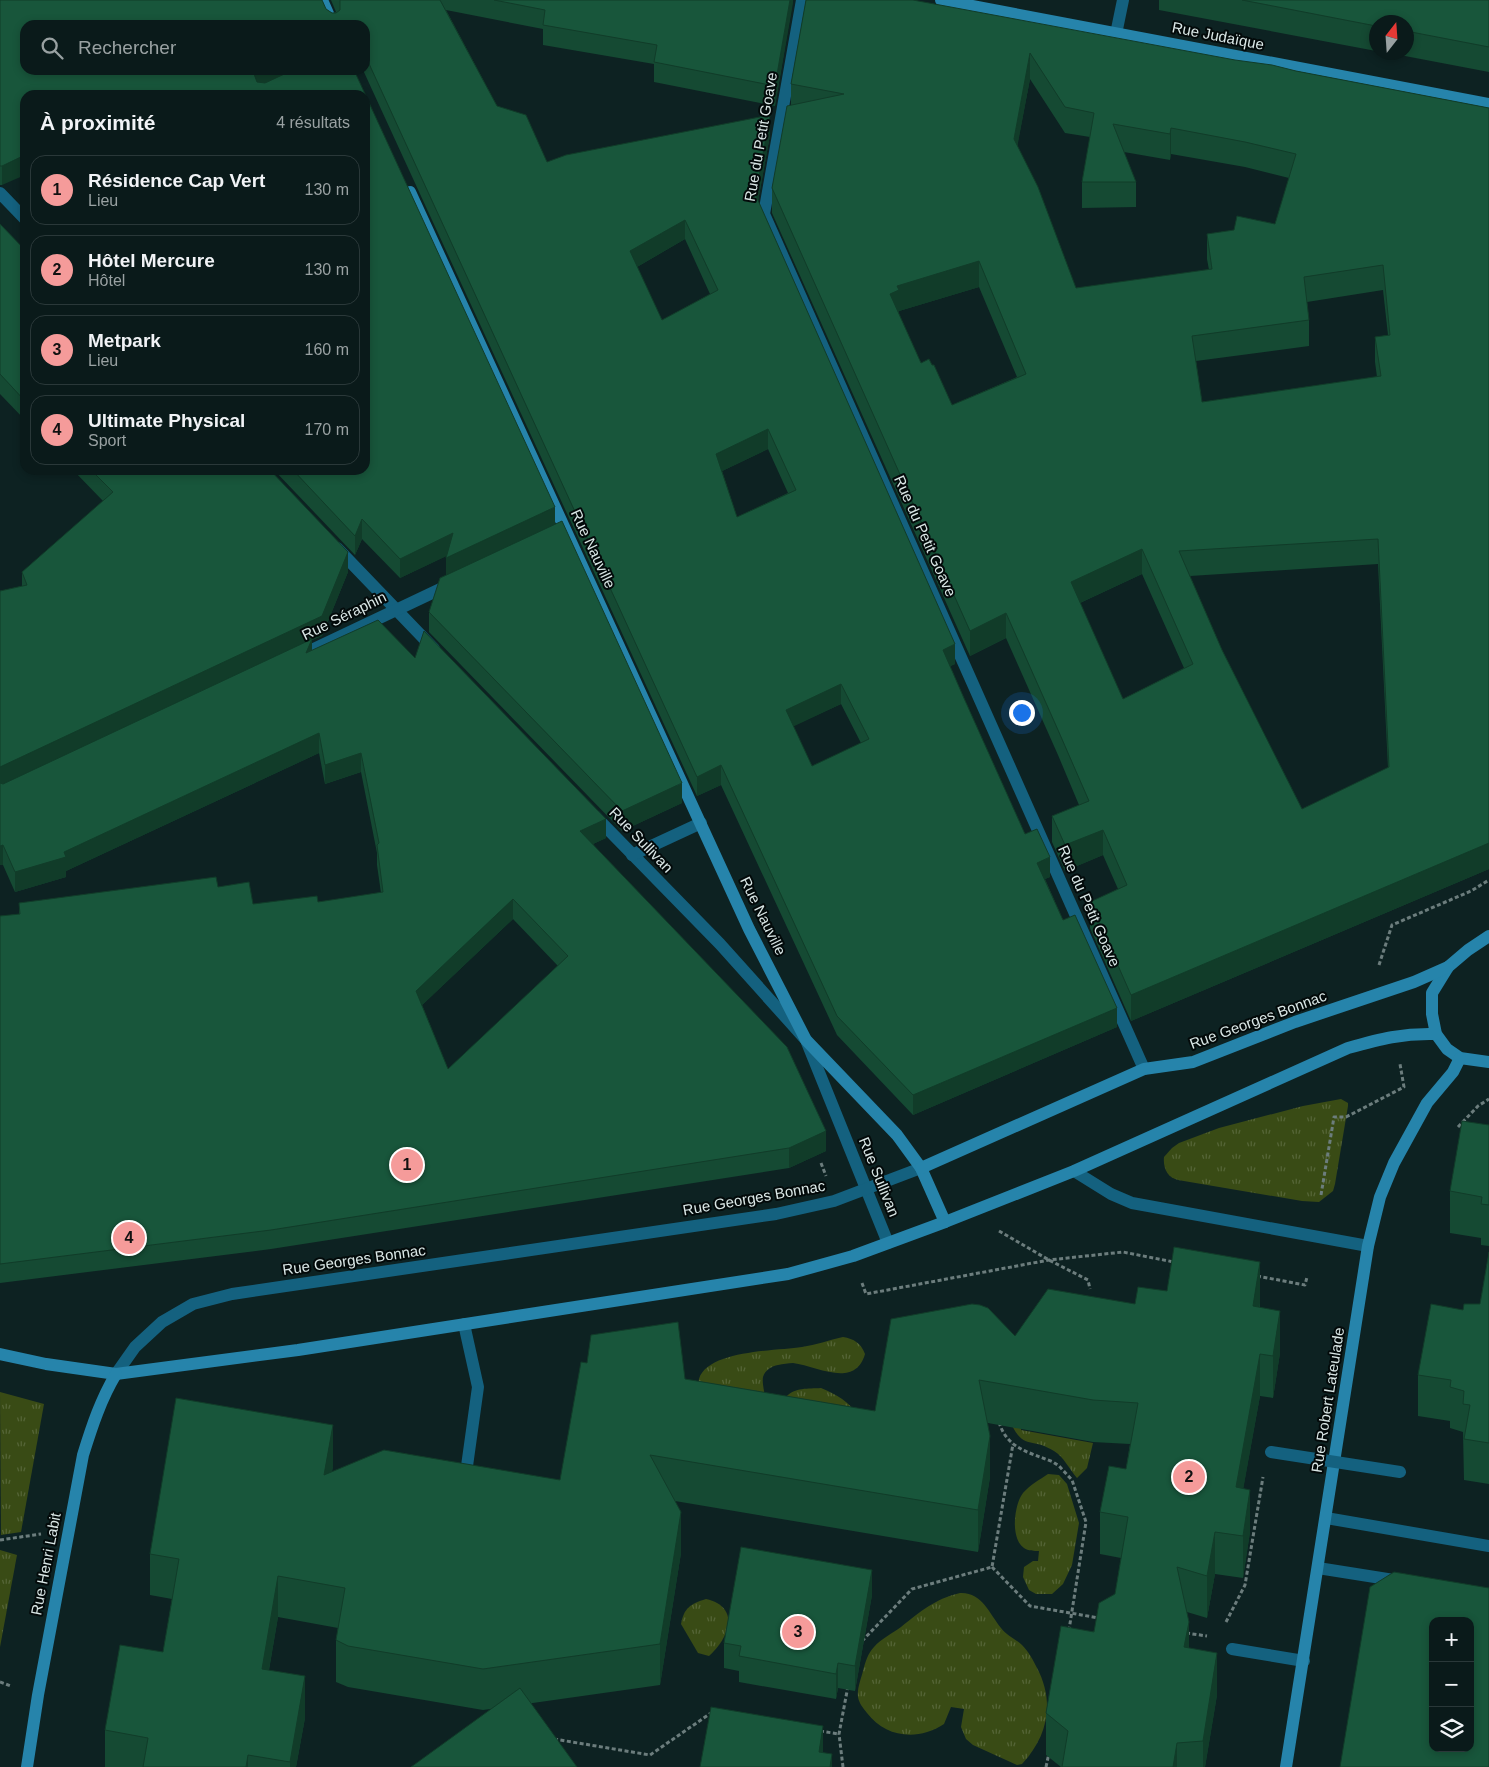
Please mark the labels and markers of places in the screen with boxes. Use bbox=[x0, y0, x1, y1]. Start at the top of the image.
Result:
pin: 1 bbox=[391, 1146, 423, 1184]
pin: 4 bbox=[113, 1219, 145, 1257]
pin: 2 bbox=[1173, 1458, 1205, 1496]
pin: 3 bbox=[782, 1613, 814, 1651]

